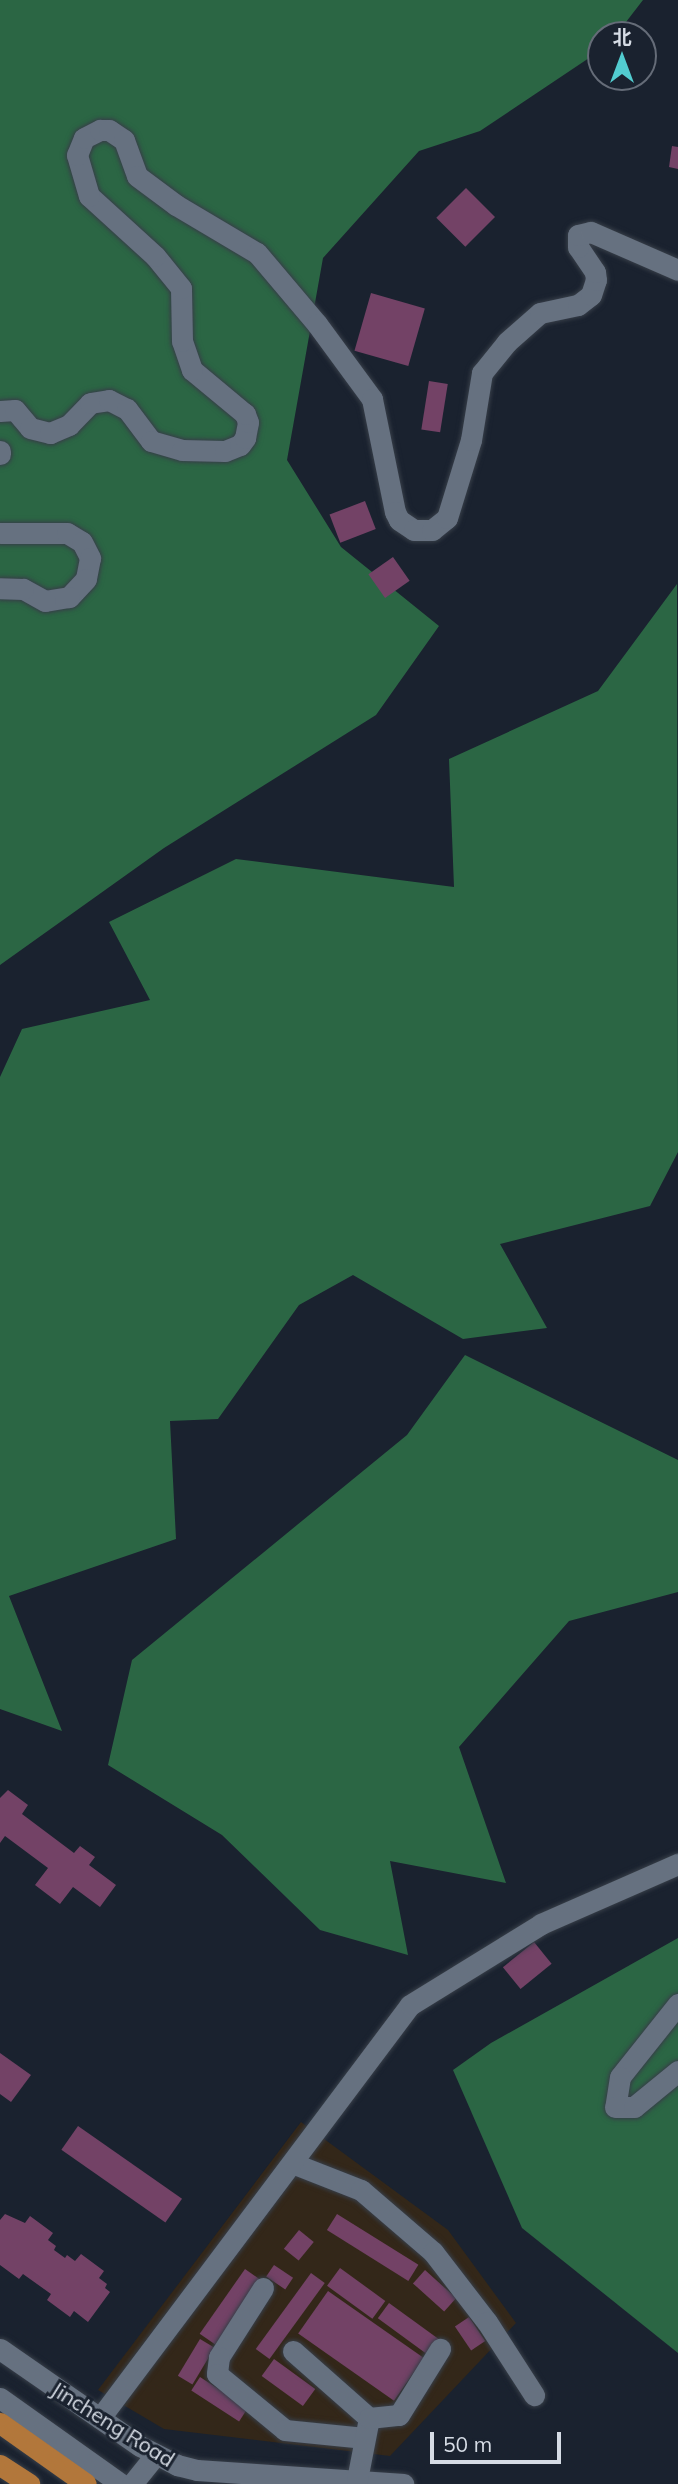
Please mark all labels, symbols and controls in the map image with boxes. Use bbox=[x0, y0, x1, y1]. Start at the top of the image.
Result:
north arrow bbox=[587, 21, 657, 91]
text: 北 bbox=[612, 25, 632, 49]
street label: Jincheng Road bbox=[47, 2376, 179, 2472]
scale bar bbox=[433, 2418, 564, 2462]
text: 50 m bbox=[443, 2431, 492, 2457]

